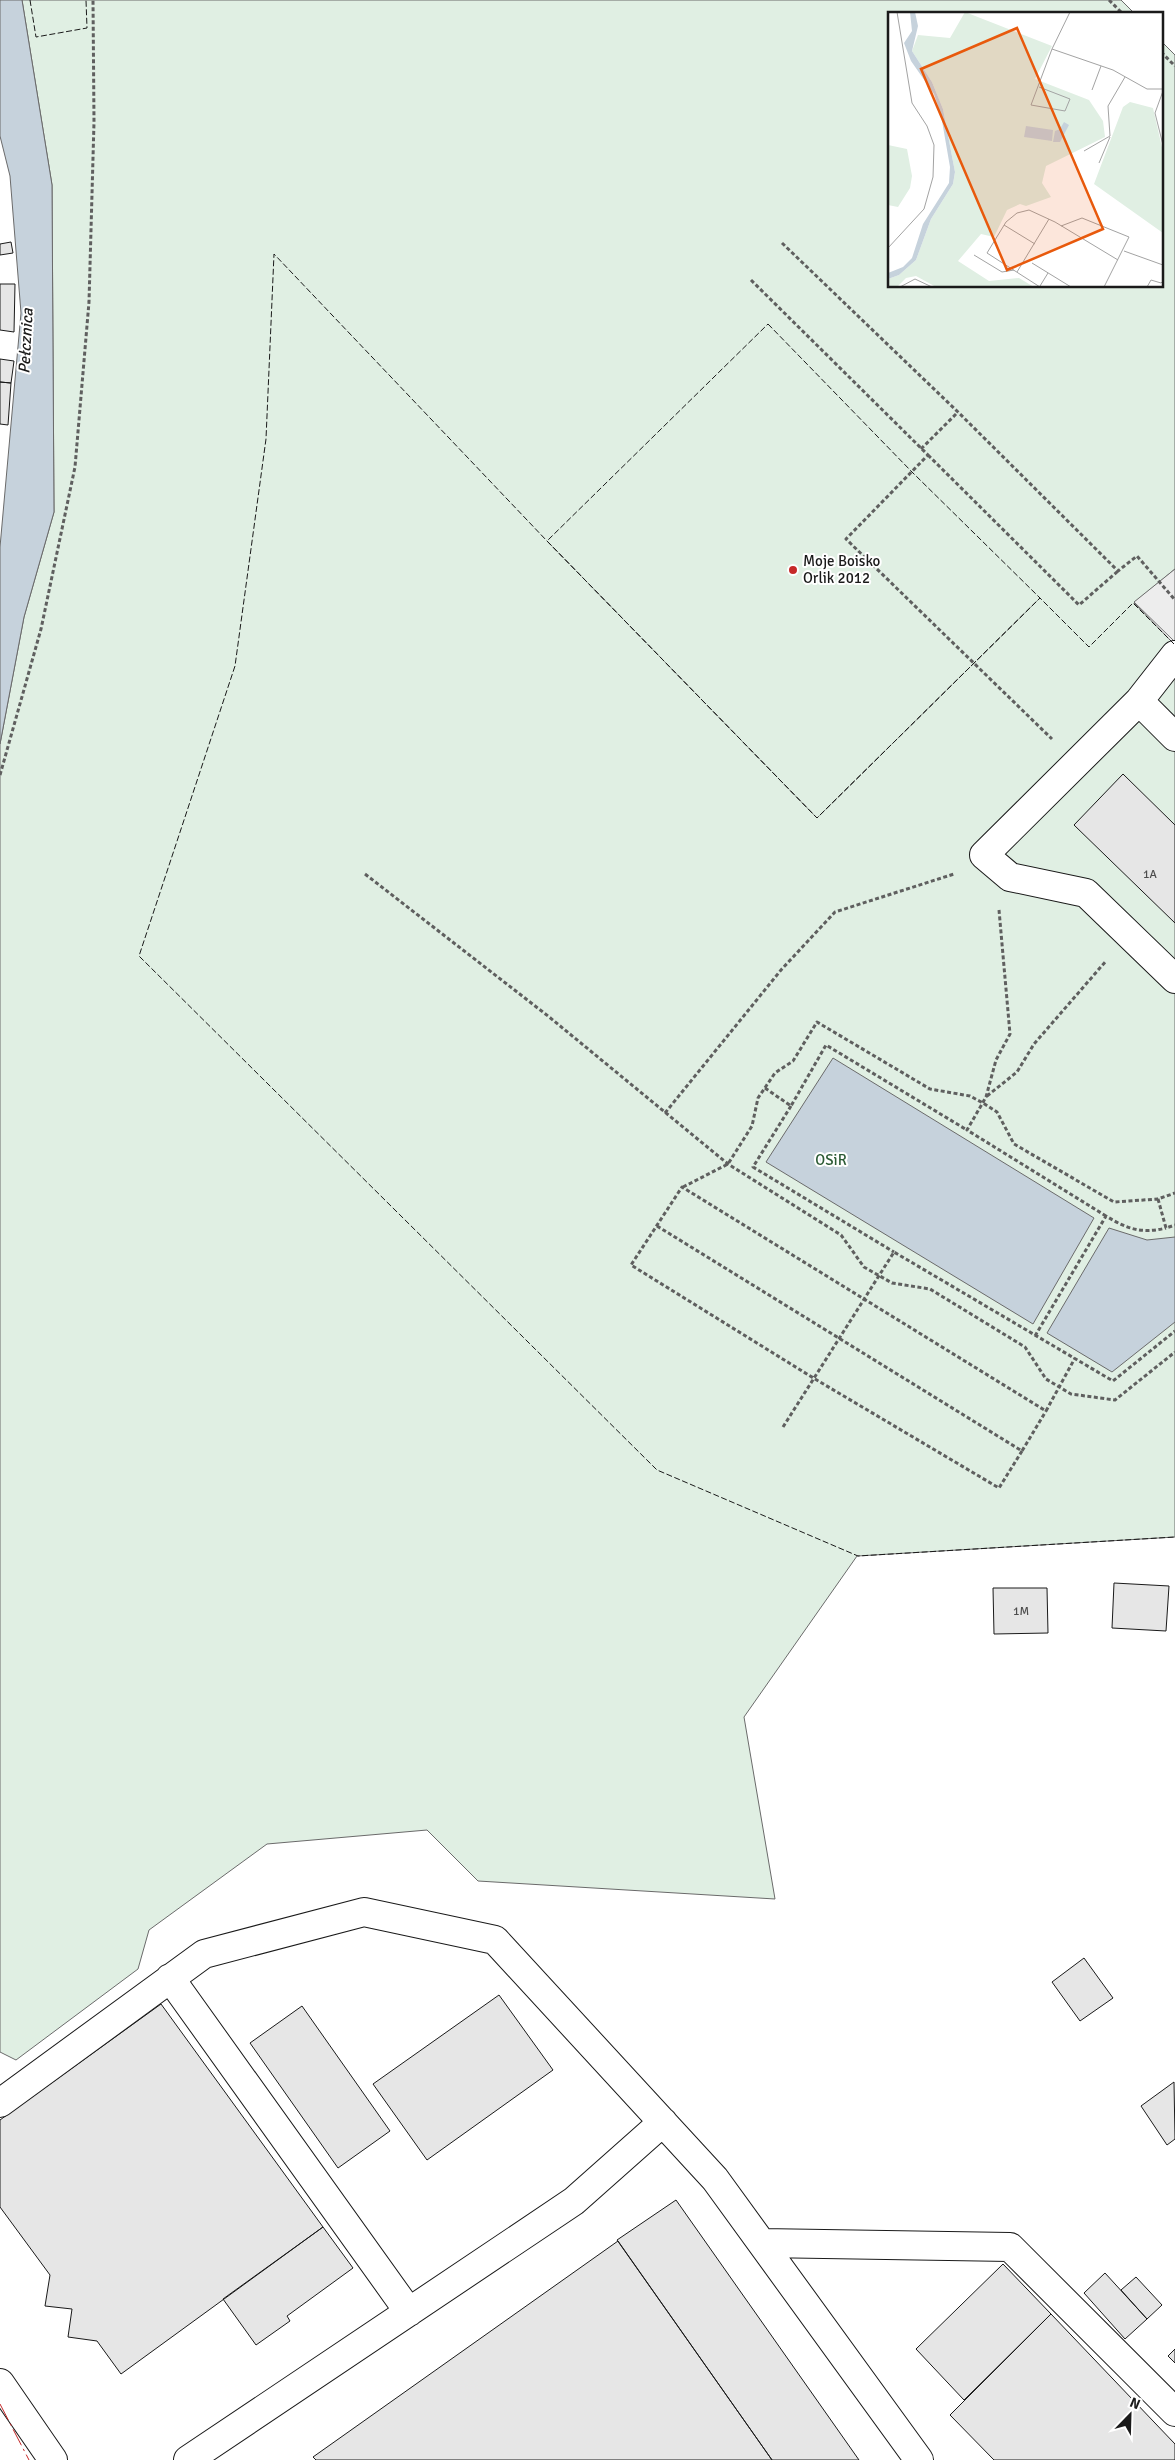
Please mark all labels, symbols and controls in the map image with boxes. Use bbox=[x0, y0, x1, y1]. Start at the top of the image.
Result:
inset map bbox=[888, 12, 1162, 288]
water label: Pełcznica bbox=[14, 307, 38, 374]
place label: Moje Boisko Orlik 2012 bbox=[803, 552, 881, 587]
marker: Moje Boisko Orlik 2012 bbox=[787, 564, 799, 576]
house number: 1A bbox=[1143, 867, 1158, 882]
park label: OSiR bbox=[815, 1151, 847, 1169]
house number: 1M bbox=[1013, 1604, 1029, 1619]
north arrow bbox=[1105, 2390, 1155, 2440]
text: N bbox=[1127, 2394, 1143, 2413]

